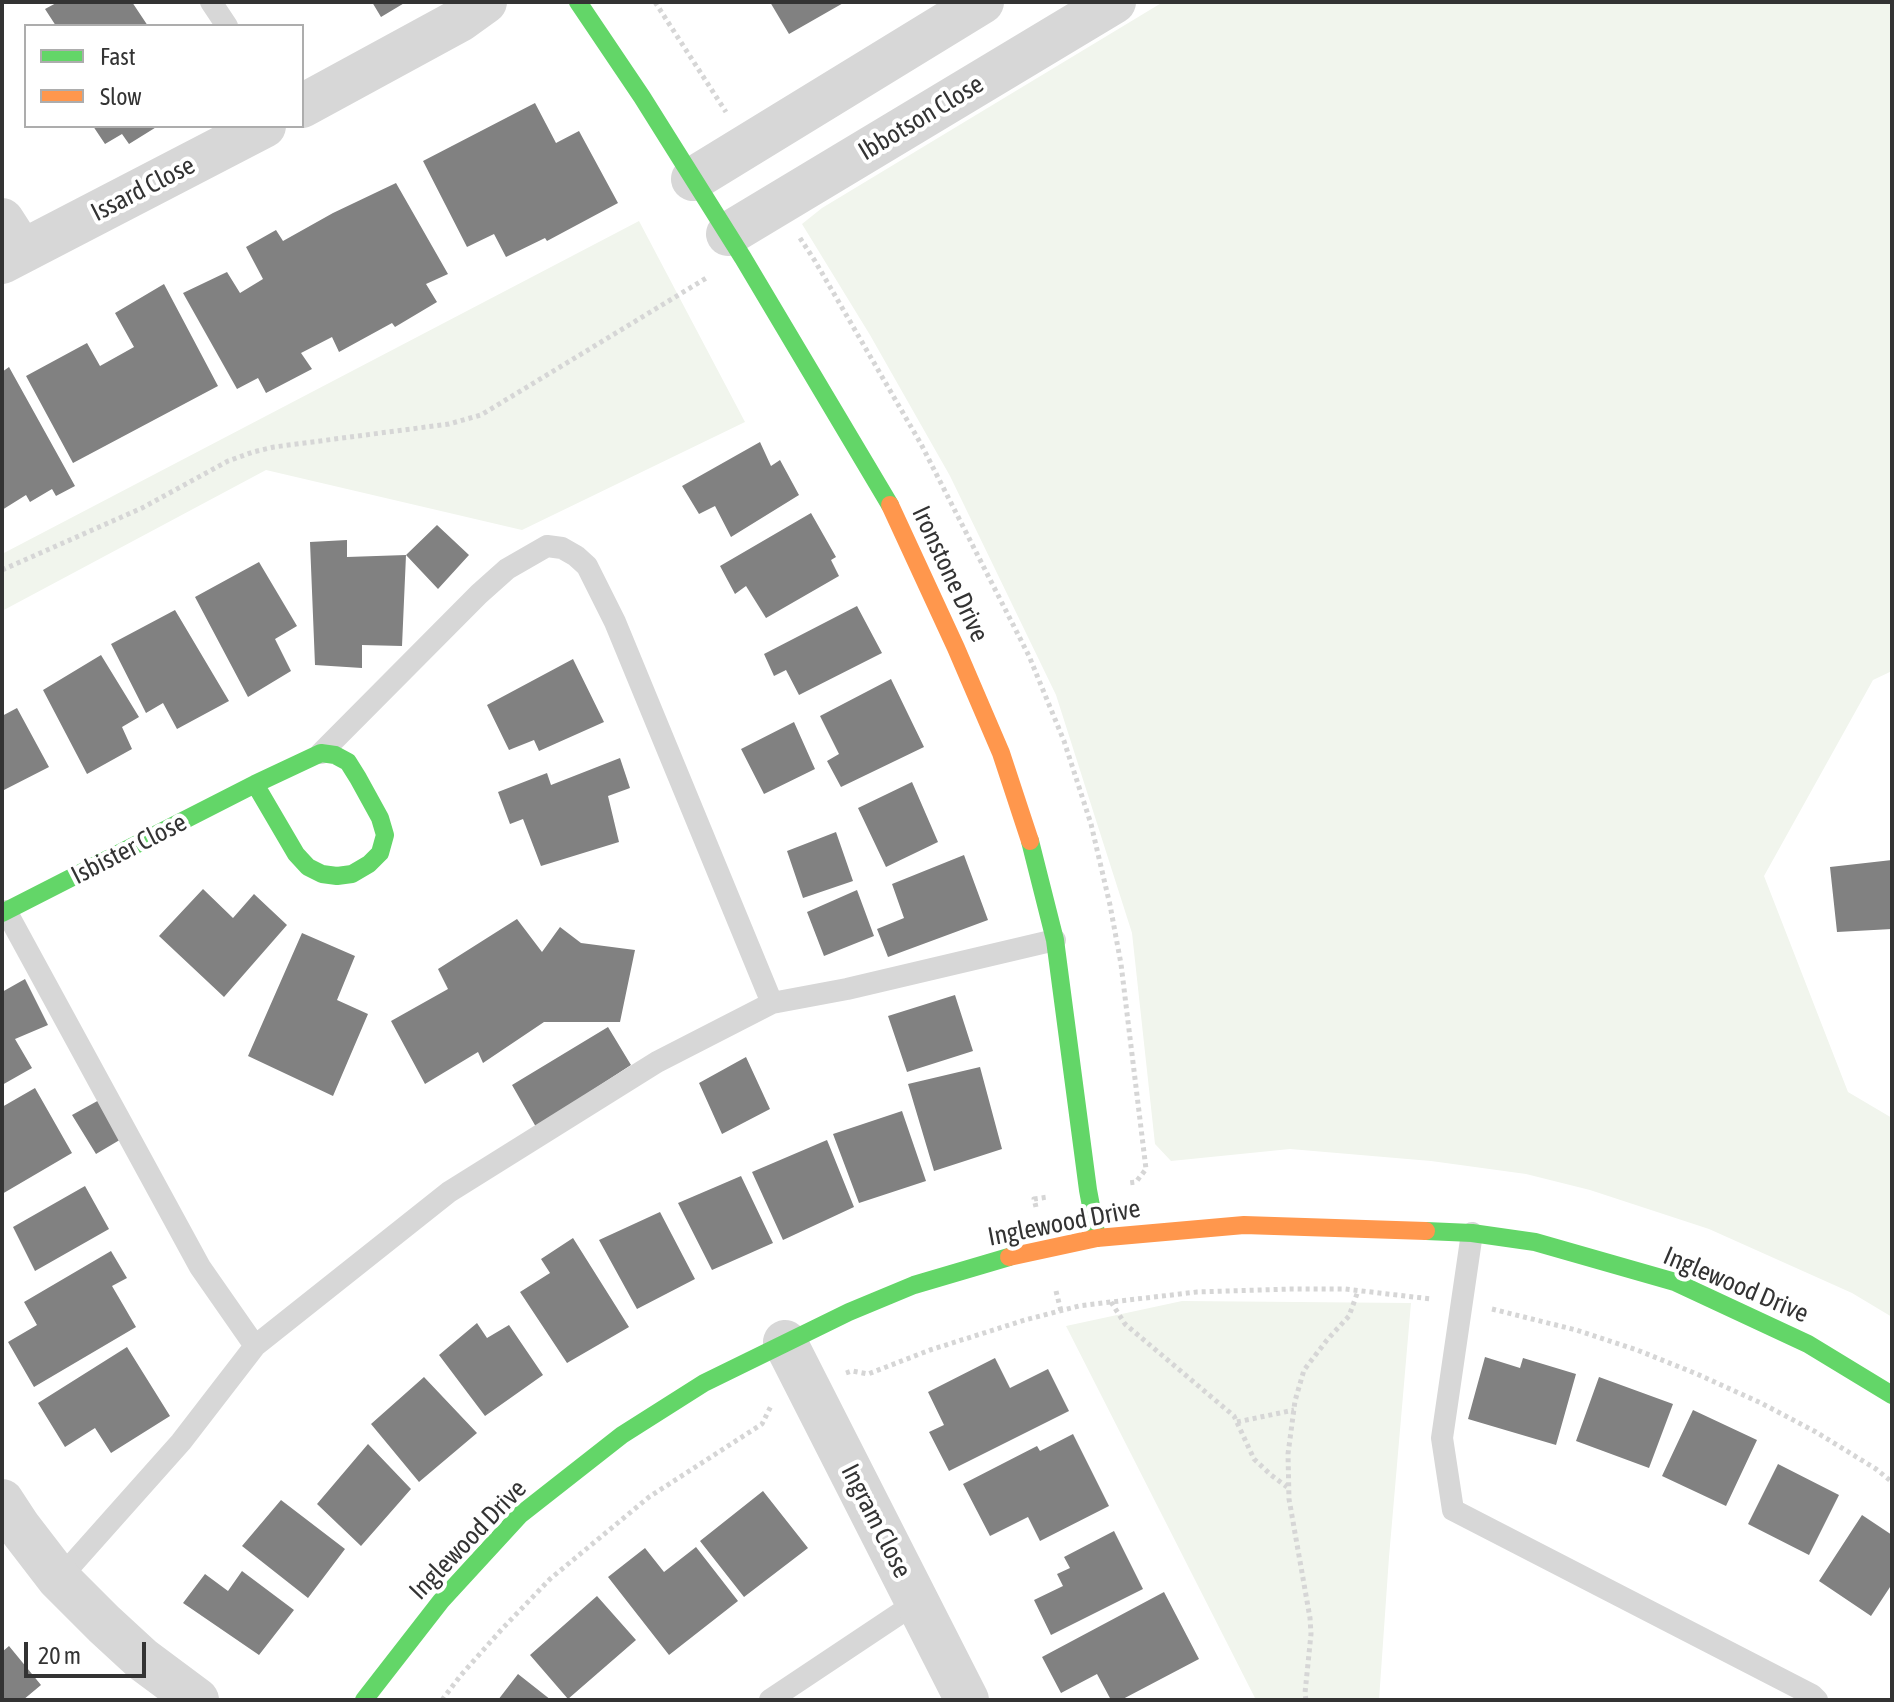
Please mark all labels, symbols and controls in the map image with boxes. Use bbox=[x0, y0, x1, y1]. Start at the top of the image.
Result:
legend bbox=[24, 24, 304, 128]
text: Fast bbox=[100, 43, 136, 70]
street label: Ibbotson Close bbox=[853, 69, 989, 167]
text: Slow bbox=[100, 83, 142, 110]
street label: Issard Close bbox=[86, 150, 200, 228]
street label: Ironstone Drive bbox=[905, 501, 995, 647]
street label: Isbister Close bbox=[66, 807, 192, 891]
street label: Inglewood Drive bbox=[985, 1193, 1143, 1253]
street label: Inglewood Drive bbox=[1659, 1240, 1813, 1330]
street label: Ingram Close bbox=[834, 1459, 918, 1583]
street label: Inglewood Drive bbox=[403, 1474, 533, 1606]
scale bar bbox=[28, 1626, 150, 1676]
text: 20 m bbox=[38, 1642, 81, 1669]

